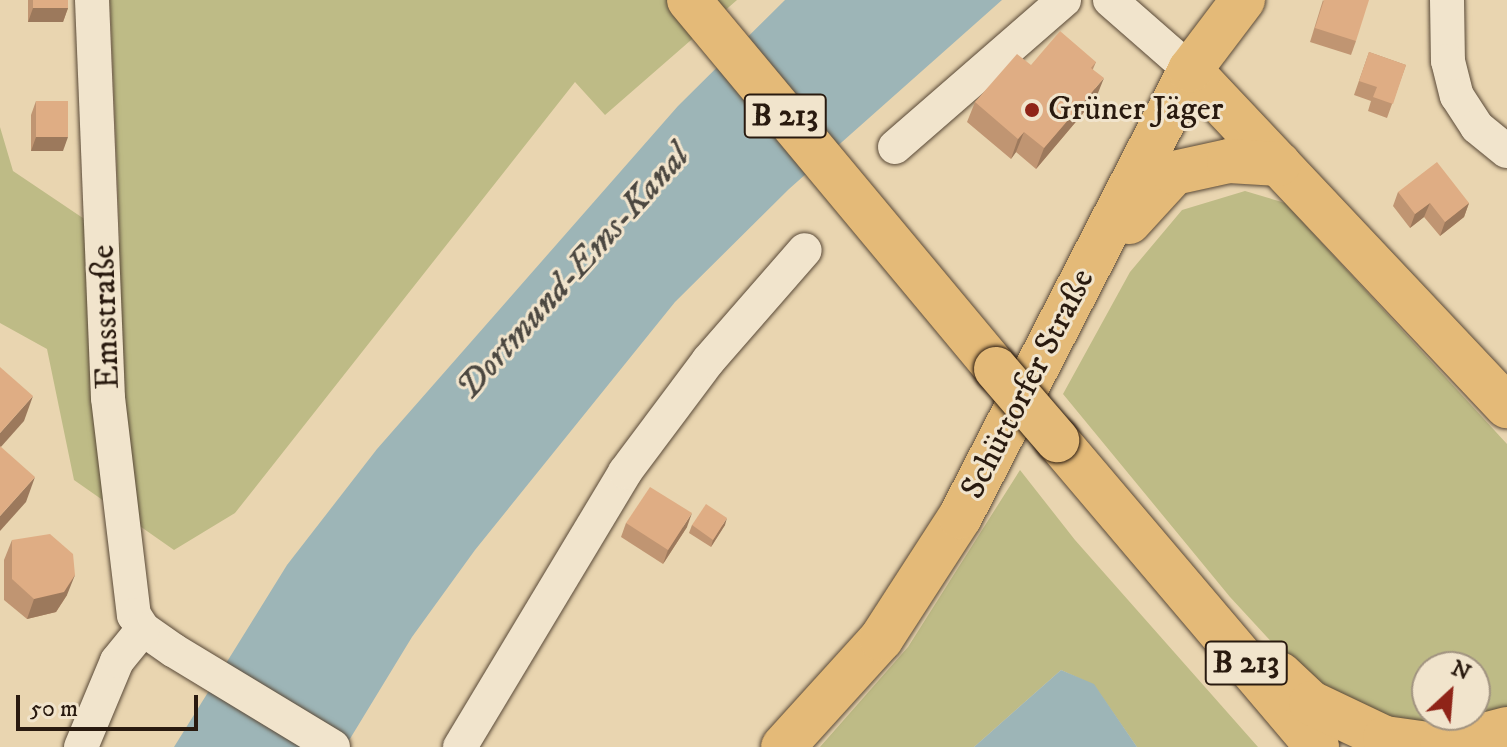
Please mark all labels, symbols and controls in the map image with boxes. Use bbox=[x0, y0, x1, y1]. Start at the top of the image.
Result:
road number: B 213 bbox=[743, 88, 827, 144]
place label: Grüner Jäger bbox=[1048, 90, 1223, 130]
marker: Grüner Jäger bbox=[1023, 101, 1041, 119]
water label: Dortmund-Ems-Kanal bbox=[447, 135, 699, 409]
street label: Emsstraße bbox=[83, 244, 129, 390]
street label: Schüttorfer Straße bbox=[952, 262, 1104, 506]
road number: B 213 bbox=[1204, 635, 1288, 691]
north arrow bbox=[1411, 651, 1491, 731]
text: N bbox=[1447, 655, 1475, 687]
scale bar bbox=[20, 679, 202, 729]
text: 50 m bbox=[30, 694, 78, 724]

